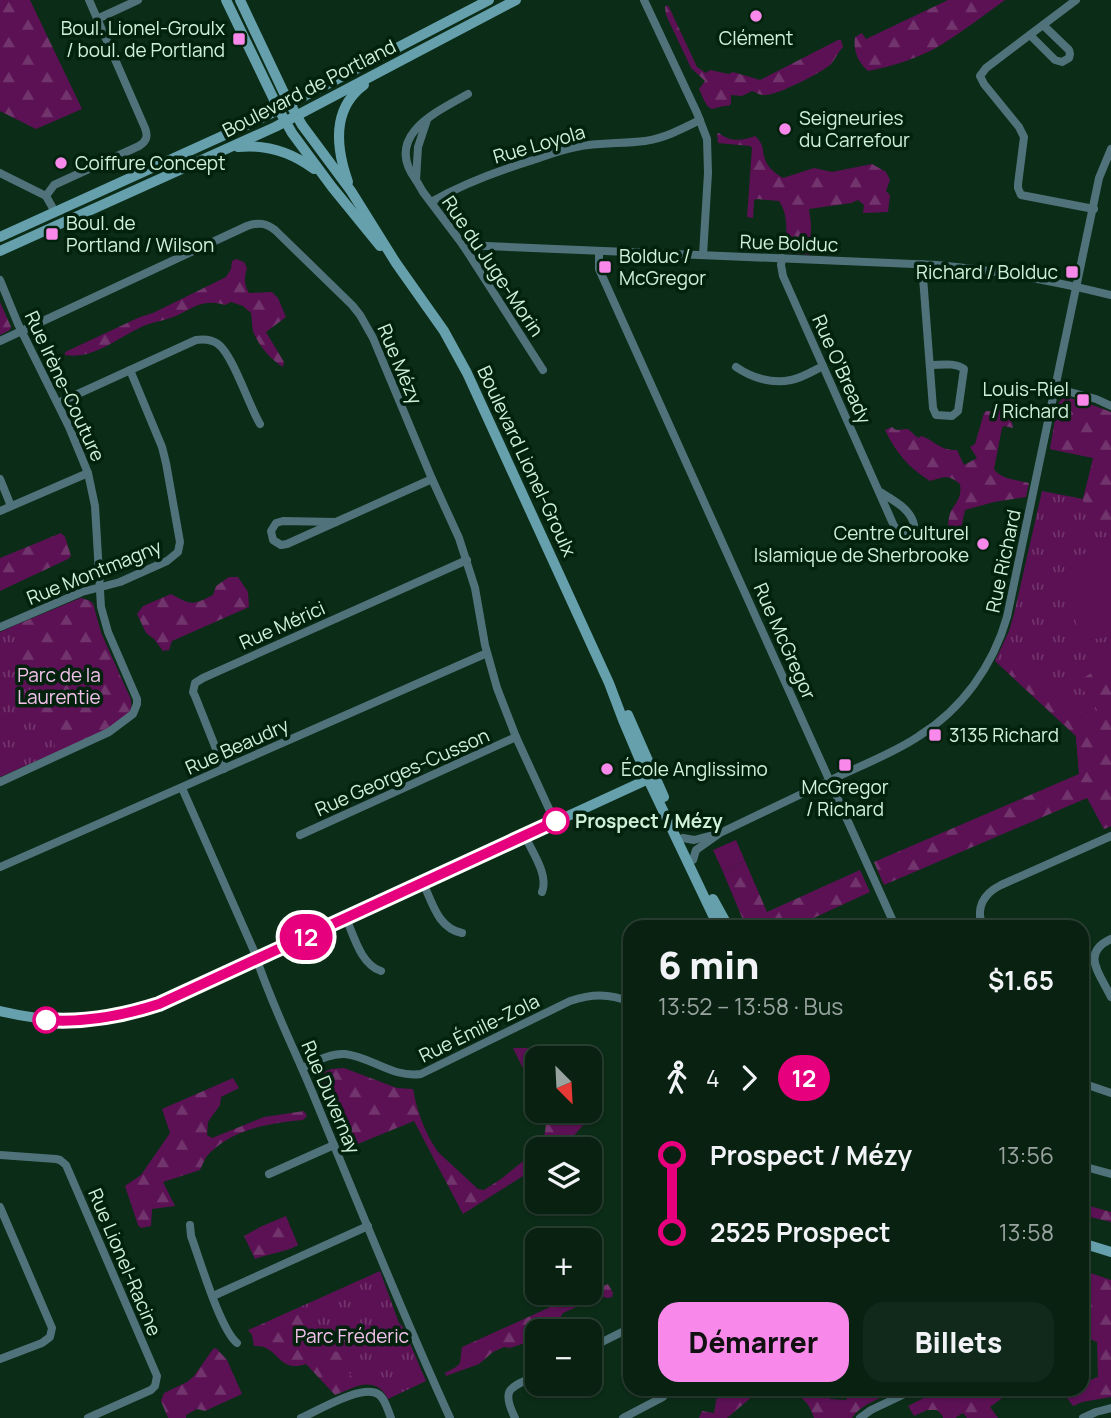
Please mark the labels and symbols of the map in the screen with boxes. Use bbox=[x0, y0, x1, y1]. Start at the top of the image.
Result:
marker: Clément bbox=[748, 8, 764, 24]
place label: Boul. Lionel-Groulx / boul. de Portland bbox=[61, 15, 225, 63]
place label: Clément bbox=[719, 25, 793, 51]
marker: Boul. Lionel-Groulx / boul. de Portland bbox=[231, 31, 247, 47]
street label: Boulevard de Portland bbox=[218, 33, 400, 143]
place label: Seigneuries du Carrefour bbox=[799, 105, 910, 153]
street label: Rue Loyola bbox=[490, 118, 588, 170]
marker: Seigneuries du Carrefour bbox=[777, 121, 793, 137]
place label: Coiffure Concept bbox=[75, 150, 226, 176]
marker: Coiffure Concept bbox=[53, 155, 69, 171]
street label: Rue du Juge-Morin bbox=[436, 190, 550, 342]
place label: Boul. de Portland / Wilson bbox=[66, 210, 214, 258]
marker: Boul. de Portland / Wilson bbox=[44, 226, 60, 242]
street label: Rue Bolduc bbox=[739, 228, 839, 258]
place label: Bolduc / McGregor bbox=[619, 243, 706, 291]
marker: Bolduc / McGregor bbox=[597, 259, 613, 275]
place label: Richard / Bolduc bbox=[916, 259, 1058, 285]
marker: Richard / Bolduc bbox=[1064, 264, 1080, 280]
street label: Rue Irène-Couture bbox=[19, 306, 111, 466]
street label: Rue O'Bready bbox=[806, 310, 878, 428]
street label: Rue Mézy bbox=[371, 320, 429, 408]
street label: Boulevard Lionel-Groulx bbox=[471, 361, 583, 561]
place label: Louis-Riel / Richard bbox=[982, 376, 1069, 424]
marker: Louis-Riel / Richard bbox=[1075, 392, 1091, 408]
street label: Rue Richard bbox=[979, 507, 1027, 615]
place label: Centre Culturel Islamique de Sherbrooke bbox=[754, 520, 969, 568]
street label: Rue Montmagny bbox=[23, 533, 165, 611]
marker: Centre Culturel Islamique de Sherbrooke bbox=[975, 536, 991, 552]
street label: Rue McGregor bbox=[748, 579, 822, 704]
street label: Rue Mérici bbox=[235, 595, 329, 655]
park label: Parc de la Laurentie bbox=[17, 662, 101, 710]
street label: Rue Beaudry bbox=[181, 712, 293, 780]
street label: Rue Georges-Cusson bbox=[311, 722, 493, 822]
place label: 3135 Richard bbox=[949, 722, 1059, 748]
marker: 3135 Richard bbox=[927, 727, 943, 743]
place label: École Anglissimo bbox=[621, 756, 768, 782]
marker: McGregor / Richard bbox=[837, 757, 853, 773]
marker: École Anglissimo bbox=[599, 761, 615, 777]
place label: McGregor / Richard bbox=[802, 774, 889, 822]
marker: Prospect / Mézy bbox=[543, 808, 569, 834]
place label: Prospect / Mézy bbox=[575, 808, 723, 834]
line badge: 12 bbox=[274, 914, 338, 960]
street label: Rue Émile-Zola bbox=[414, 988, 544, 1068]
unlabelled marker bbox=[33, 1007, 59, 1033]
street label: Rue Duvernay bbox=[295, 1036, 367, 1158]
north arrow bbox=[525, 1046, 602, 1124]
street label: Rue Lionel-Racine bbox=[82, 1184, 168, 1340]
park label: Parc Fréderic bbox=[295, 1323, 409, 1349]

